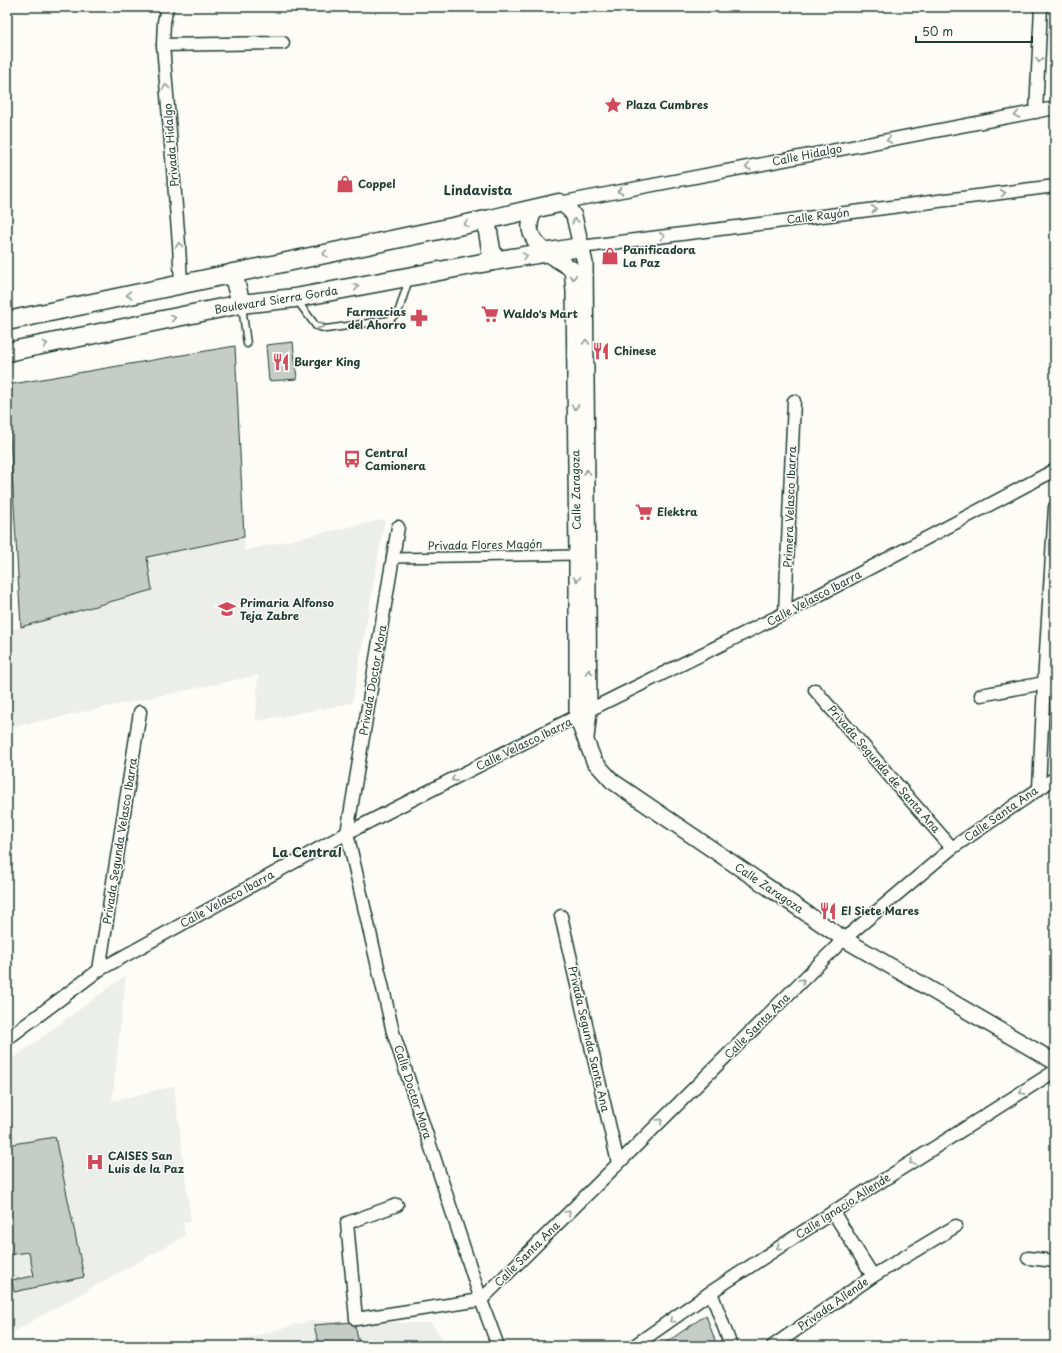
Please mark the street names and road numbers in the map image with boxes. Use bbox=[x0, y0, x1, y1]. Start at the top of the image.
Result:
street label: Privada Hidalgo bbox=[158, 103, 183, 187]
street label: Calle Hidalgo bbox=[771, 139, 843, 170]
street label: Calle Rayón bbox=[786, 203, 850, 228]
street label: Boulevard Sierra Gorda bbox=[213, 281, 339, 318]
street label: Primera Velasco Ibarra bbox=[779, 445, 800, 568]
street label: Calle Zaragoza bbox=[566, 450, 585, 530]
street label: Privada Flores Magón bbox=[428, 535, 542, 554]
street label: Calle Velasco Ibarra bbox=[763, 565, 864, 630]
street label: Privada Doctor Mora bbox=[354, 623, 391, 737]
street label: Privada Segunda de Santa Ana bbox=[824, 701, 945, 836]
street label: Calle Velasco Ibarra bbox=[473, 713, 575, 774]
street label: Privada Segunda Velasco Ibarra bbox=[98, 755, 141, 925]
street label: Calle Santa Ana bbox=[960, 782, 1041, 845]
street label: Calle Zaragoza bbox=[731, 858, 807, 917]
street label: Calle Velasco Ibarra bbox=[177, 866, 277, 932]
street label: Privada Segunda Santa Ana bbox=[564, 964, 615, 1114]
street label: Calle Santa Ana bbox=[720, 989, 793, 1062]
street label: Calle Doctor Mora bbox=[390, 1042, 437, 1141]
street label: Calle Ignacio Allende bbox=[792, 1169, 893, 1243]
street label: Calle Santa Ana bbox=[490, 1217, 563, 1290]
street label: Privada Allende bbox=[794, 1273, 872, 1334]

